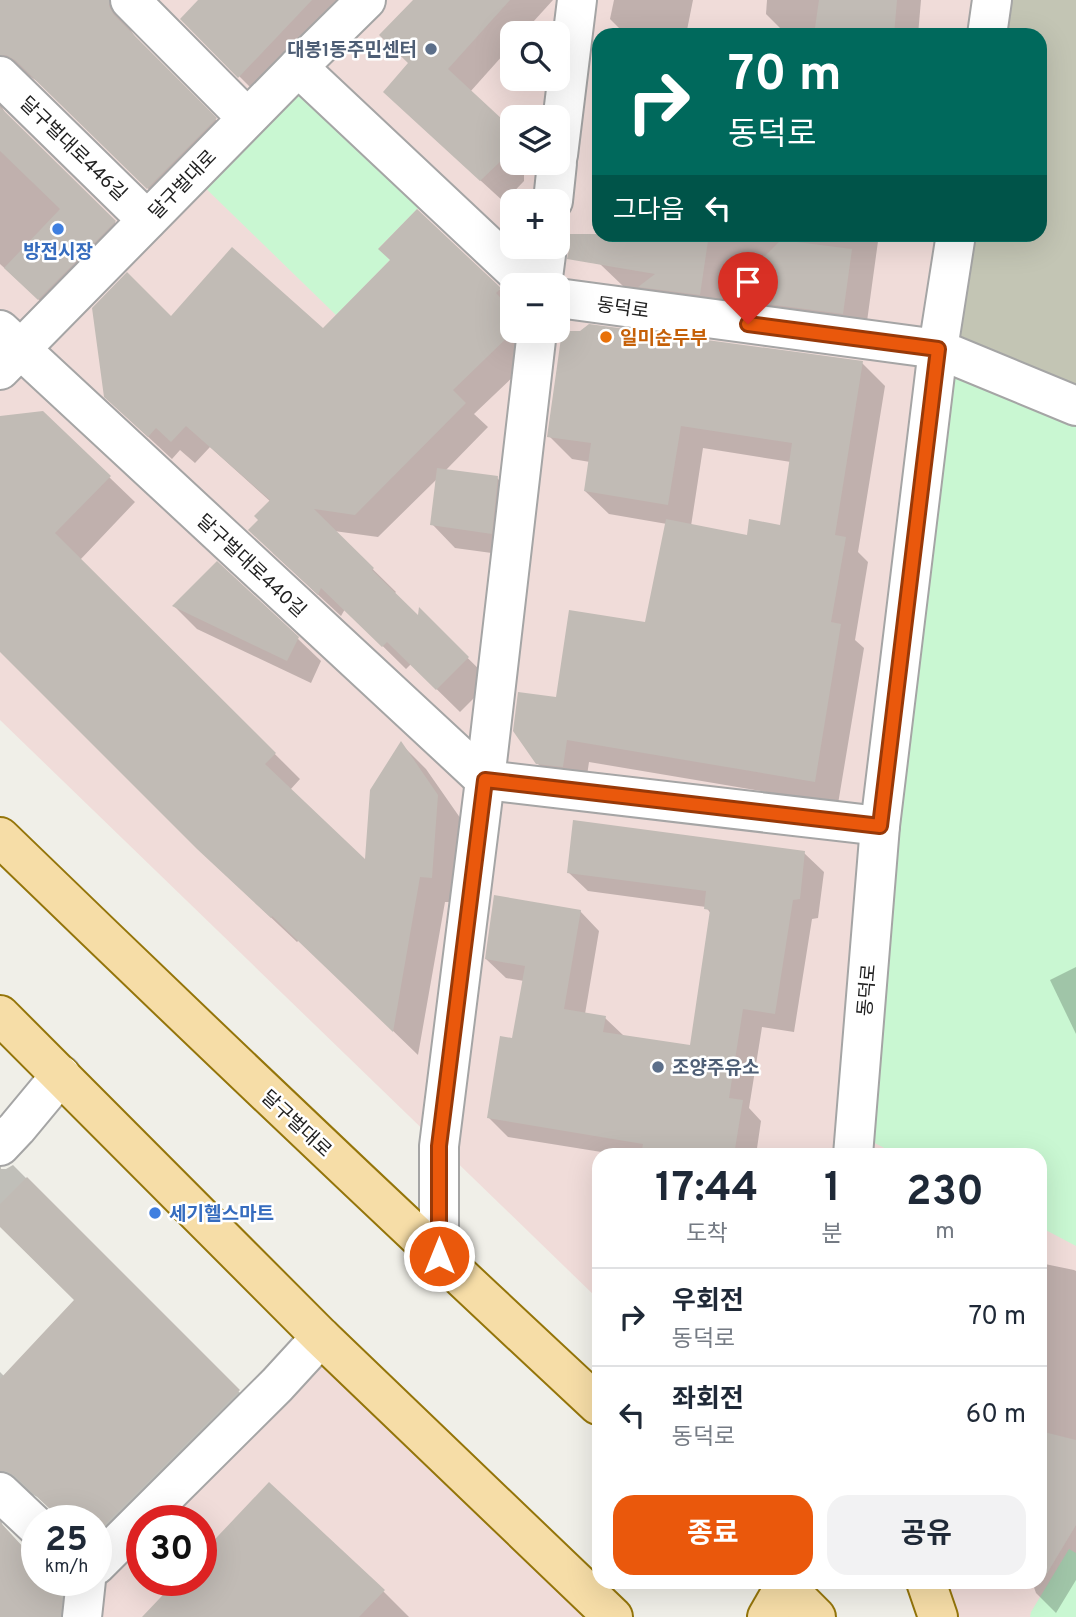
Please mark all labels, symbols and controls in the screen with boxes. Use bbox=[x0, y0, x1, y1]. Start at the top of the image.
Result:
map controls bbox=[500, 21, 570, 343]
button: search bbox=[500, 21, 570, 91]
place label: 대봉1동주민센터 bbox=[287, 39, 417, 63]
marker: 대봉1동주민센터 bbox=[423, 41, 439, 57]
text: 70 m bbox=[728, 46, 842, 108]
icon: right bbox=[613, 56, 704, 147]
street label: 달구벌대로446길 bbox=[14, 92, 131, 207]
button: layers bbox=[500, 105, 570, 175]
text: 동덕로 bbox=[728, 116, 816, 156]
street label: 달구벌대로 bbox=[144, 146, 222, 225]
button: + bbox=[500, 189, 570, 259]
icon: left bbox=[699, 189, 737, 227]
text: 그다음 bbox=[613, 195, 685, 228]
marker: 방전시장 bbox=[50, 221, 66, 237]
place label: 방전시장 bbox=[23, 241, 93, 265]
pin bbox=[718, 252, 778, 324]
icon: arrive bbox=[729, 263, 767, 301]
button: − bbox=[500, 273, 570, 343]
street label: 동덕로 bbox=[595, 293, 650, 325]
place label: 일미순두부 bbox=[620, 327, 707, 351]
marker: 일미순두부 bbox=[598, 329, 614, 345]
street label: 달구벌대로440길 bbox=[191, 510, 310, 623]
street label: 동덕로 bbox=[854, 963, 882, 1017]
place label: 조양주유소 bbox=[672, 1057, 759, 1081]
marker: 조양주유소 bbox=[650, 1059, 666, 1075]
street label: 달구벌대로 bbox=[255, 1086, 336, 1163]
text: 17:44 bbox=[655, 1163, 759, 1216]
text: 1 bbox=[824, 1163, 841, 1216]
text: 230 bbox=[906, 1167, 984, 1220]
place label: 세기헬스마트 bbox=[169, 1203, 274, 1227]
marker: 세기헬스마트 bbox=[147, 1205, 163, 1221]
text: m bbox=[935, 1218, 955, 1247]
position arrow bbox=[402, 1219, 476, 1293]
text: 도착 bbox=[686, 1221, 728, 1250]
text: 분 bbox=[822, 1221, 843, 1250]
text: 우회전 bbox=[672, 1286, 744, 1319]
icon: right bbox=[613, 1298, 651, 1336]
text: 70 m bbox=[968, 1301, 1026, 1334]
text: 동덕로 bbox=[672, 1326, 735, 1355]
text: 좌회전 bbox=[672, 1384, 744, 1417]
icon: left bbox=[613, 1396, 651, 1434]
text: 60 m bbox=[966, 1399, 1026, 1432]
text: 동덕로 bbox=[672, 1424, 735, 1453]
button: 종료 bbox=[613, 1495, 813, 1575]
button: 공유 bbox=[827, 1495, 1026, 1575]
speed limit sign: 30 bbox=[126, 1505, 217, 1596]
text: 25 bbox=[45, 1519, 88, 1563]
text: km/h bbox=[45, 1556, 88, 1579]

